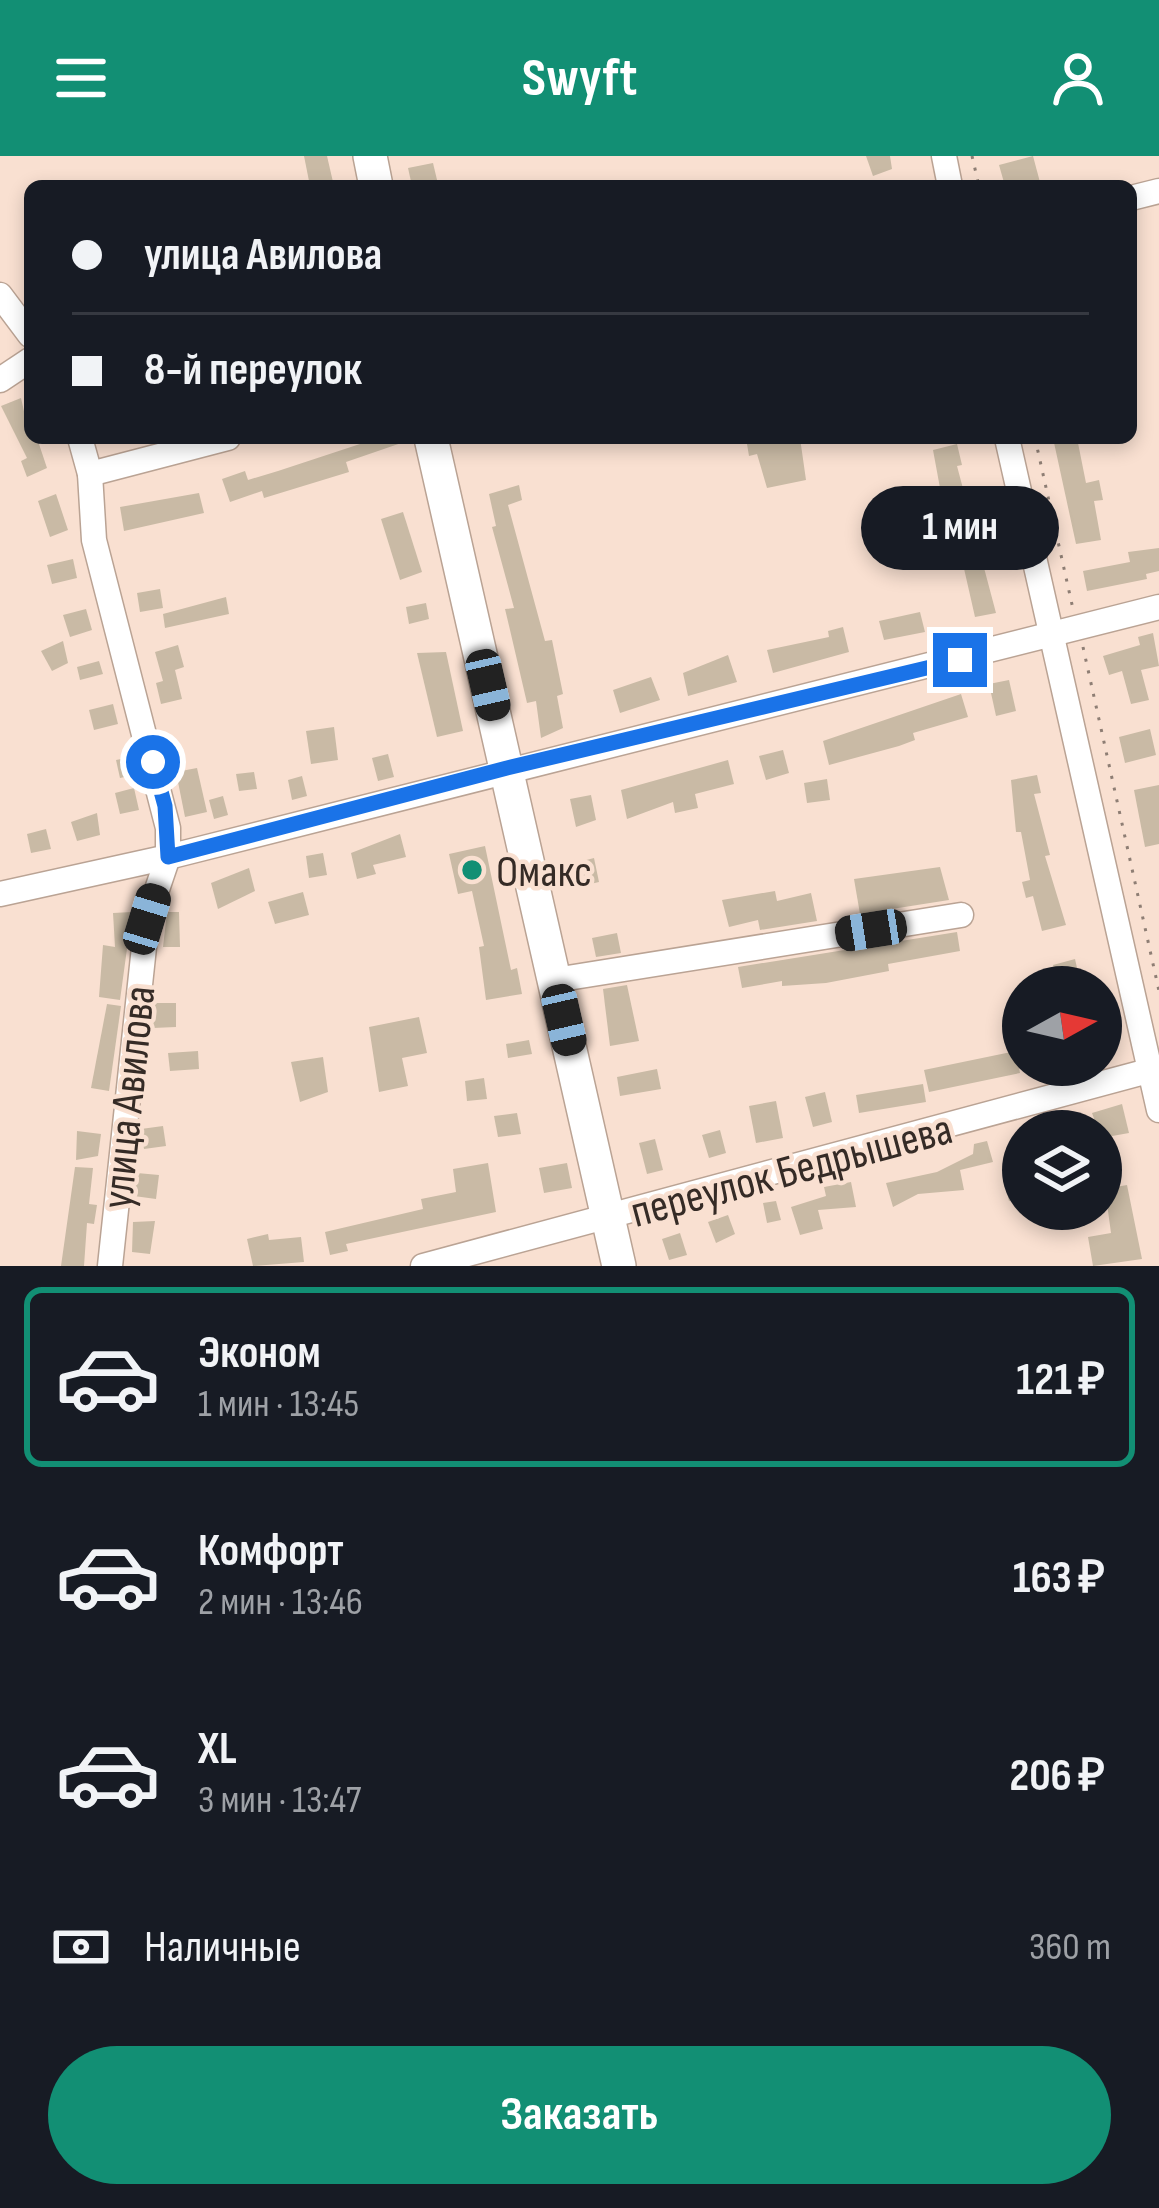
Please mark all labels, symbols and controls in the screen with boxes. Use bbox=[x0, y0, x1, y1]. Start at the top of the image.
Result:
icon: menu bbox=[48, 45, 114, 111]
icon: person bbox=[1045, 45, 1111, 111]
text: Swyft bbox=[522, 46, 637, 111]
text: улица Авилова bbox=[144, 228, 382, 283]
text: 8-й переулок bbox=[144, 343, 362, 398]
callout: 1 мин bbox=[861, 486, 1059, 570]
text: 1 мин bbox=[922, 504, 998, 551]
route end bbox=[933, 633, 987, 687]
car bbox=[462, 646, 514, 724]
route start bbox=[126, 735, 180, 789]
place label: Омакс bbox=[496, 845, 592, 900]
marker: Омакс bbox=[459, 857, 485, 883]
car bbox=[119, 879, 175, 959]
car bbox=[833, 907, 909, 953]
north arrow bbox=[1002, 966, 1122, 1086]
map controls bbox=[1002, 966, 1122, 1230]
car bbox=[538, 981, 590, 1059]
street label: улица Авилова bbox=[90, 983, 169, 1211]
street label: переулок Бедрышева bbox=[625, 1102, 958, 1241]
button: layers bbox=[1002, 1110, 1122, 1230]
icon: car bbox=[54, 1323, 162, 1431]
text: Эконом bbox=[198, 1326, 321, 1381]
text: 121 ₽ bbox=[1016, 1353, 1105, 1408]
text: 1 мин · 13:45 bbox=[198, 1381, 359, 1428]
icon: car bbox=[54, 1521, 162, 1629]
text: Комфорт bbox=[198, 1524, 344, 1579]
text: 163 ₽ bbox=[1013, 1551, 1105, 1606]
text: 2 мин · 13:46 bbox=[198, 1579, 363, 1626]
icon: car bbox=[54, 1719, 162, 1827]
text: XL bbox=[198, 1722, 237, 1777]
text: 206 ₽ bbox=[1009, 1749, 1105, 1804]
text: 3 мин · 13:47 bbox=[198, 1777, 361, 1824]
icon: cash bbox=[48, 1914, 114, 1980]
text: Наличные bbox=[144, 1920, 301, 1975]
text: 360 m bbox=[1029, 1924, 1111, 1971]
button: Заказать bbox=[48, 2046, 1111, 2184]

